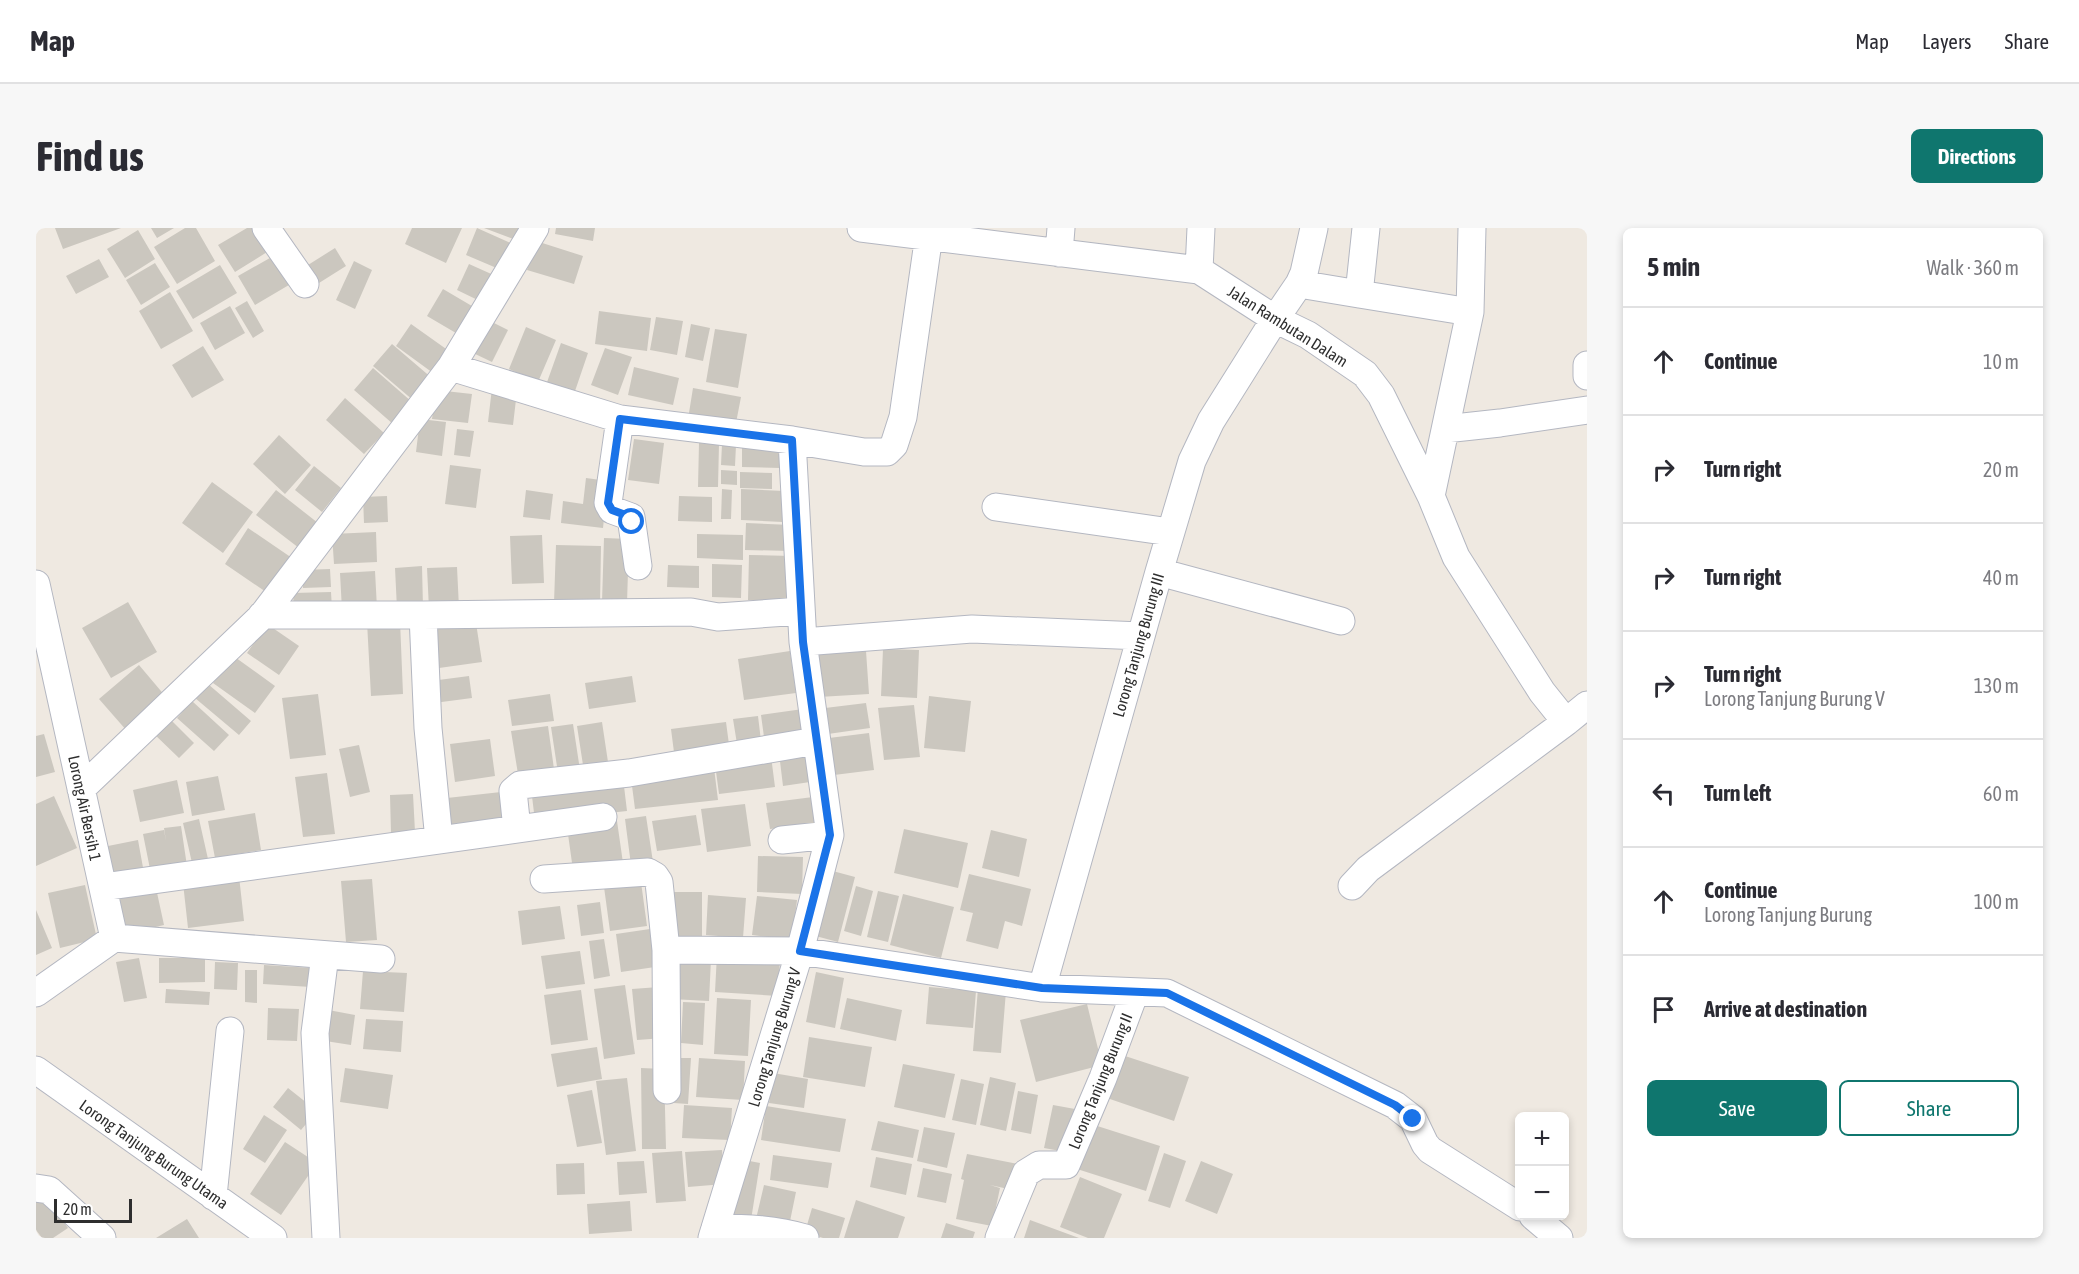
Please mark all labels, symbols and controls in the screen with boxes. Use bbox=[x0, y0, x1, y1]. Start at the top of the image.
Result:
text: Map bbox=[30, 25, 75, 57]
text: Map bbox=[1855, 29, 1889, 53]
text: Layers bbox=[1922, 29, 1972, 53]
text: Share bbox=[2005, 29, 2049, 53]
button: Directions bbox=[1911, 129, 2043, 183]
text: Find us bbox=[36, 132, 144, 180]
text: 5 min bbox=[1647, 252, 1700, 282]
text: Walk · 360 m bbox=[1927, 256, 2019, 279]
street label: Jalan Rambutan Dalam bbox=[1225, 282, 1351, 370]
icon: ahead bbox=[1647, 345, 1680, 378]
text: Continue bbox=[1704, 348, 1778, 374]
text: 10 m bbox=[1983, 350, 2019, 373]
icon: right bbox=[1647, 453, 1680, 486]
text: Turn right bbox=[1704, 456, 1781, 482]
text: 20 m bbox=[1983, 458, 2019, 481]
route start bbox=[618, 508, 644, 534]
icon: right bbox=[1647, 561, 1680, 594]
text: Turn right bbox=[1704, 564, 1781, 590]
text: 40 m bbox=[1983, 566, 2019, 589]
street label: Lorong Tanjung Burung III bbox=[1109, 571, 1168, 719]
text: Turn right bbox=[1704, 661, 1781, 687]
icon: right bbox=[1647, 669, 1680, 702]
text: 130 m bbox=[1974, 674, 2019, 697]
text: Lorong Tanjung Burung V bbox=[1704, 687, 1885, 710]
street label: Lorong Air Bersih 1 bbox=[64, 754, 105, 863]
icon: left bbox=[1647, 777, 1680, 810]
text: Turn left bbox=[1704, 780, 1771, 806]
text: 60 m bbox=[1983, 782, 2019, 805]
text: Continue bbox=[1704, 877, 1778, 903]
icon: ahead bbox=[1647, 885, 1680, 918]
text: 100 m bbox=[1974, 890, 2019, 913]
text: Lorong Tanjung Burung bbox=[1704, 903, 1872, 926]
street label: Lorong Tanjung Burung V bbox=[744, 965, 805, 1109]
icon: arrive bbox=[1647, 993, 1680, 1026]
text: Arrive at destination bbox=[1704, 996, 1867, 1022]
street label: Lorong Tanjung Burung II bbox=[1065, 1010, 1136, 1152]
button: Save bbox=[1647, 1080, 1827, 1136]
button: Share bbox=[1839, 1080, 2019, 1136]
street label: Lorong Tanjung Burung Utama bbox=[76, 1096, 232, 1213]
route end bbox=[1399, 1105, 1425, 1131]
map controls bbox=[1515, 1112, 1569, 1220]
button: + bbox=[1515, 1112, 1569, 1166]
button: − bbox=[1515, 1166, 1569, 1220]
scale bar bbox=[54, 1196, 132, 1224]
text: 20 m bbox=[63, 1200, 92, 1218]

